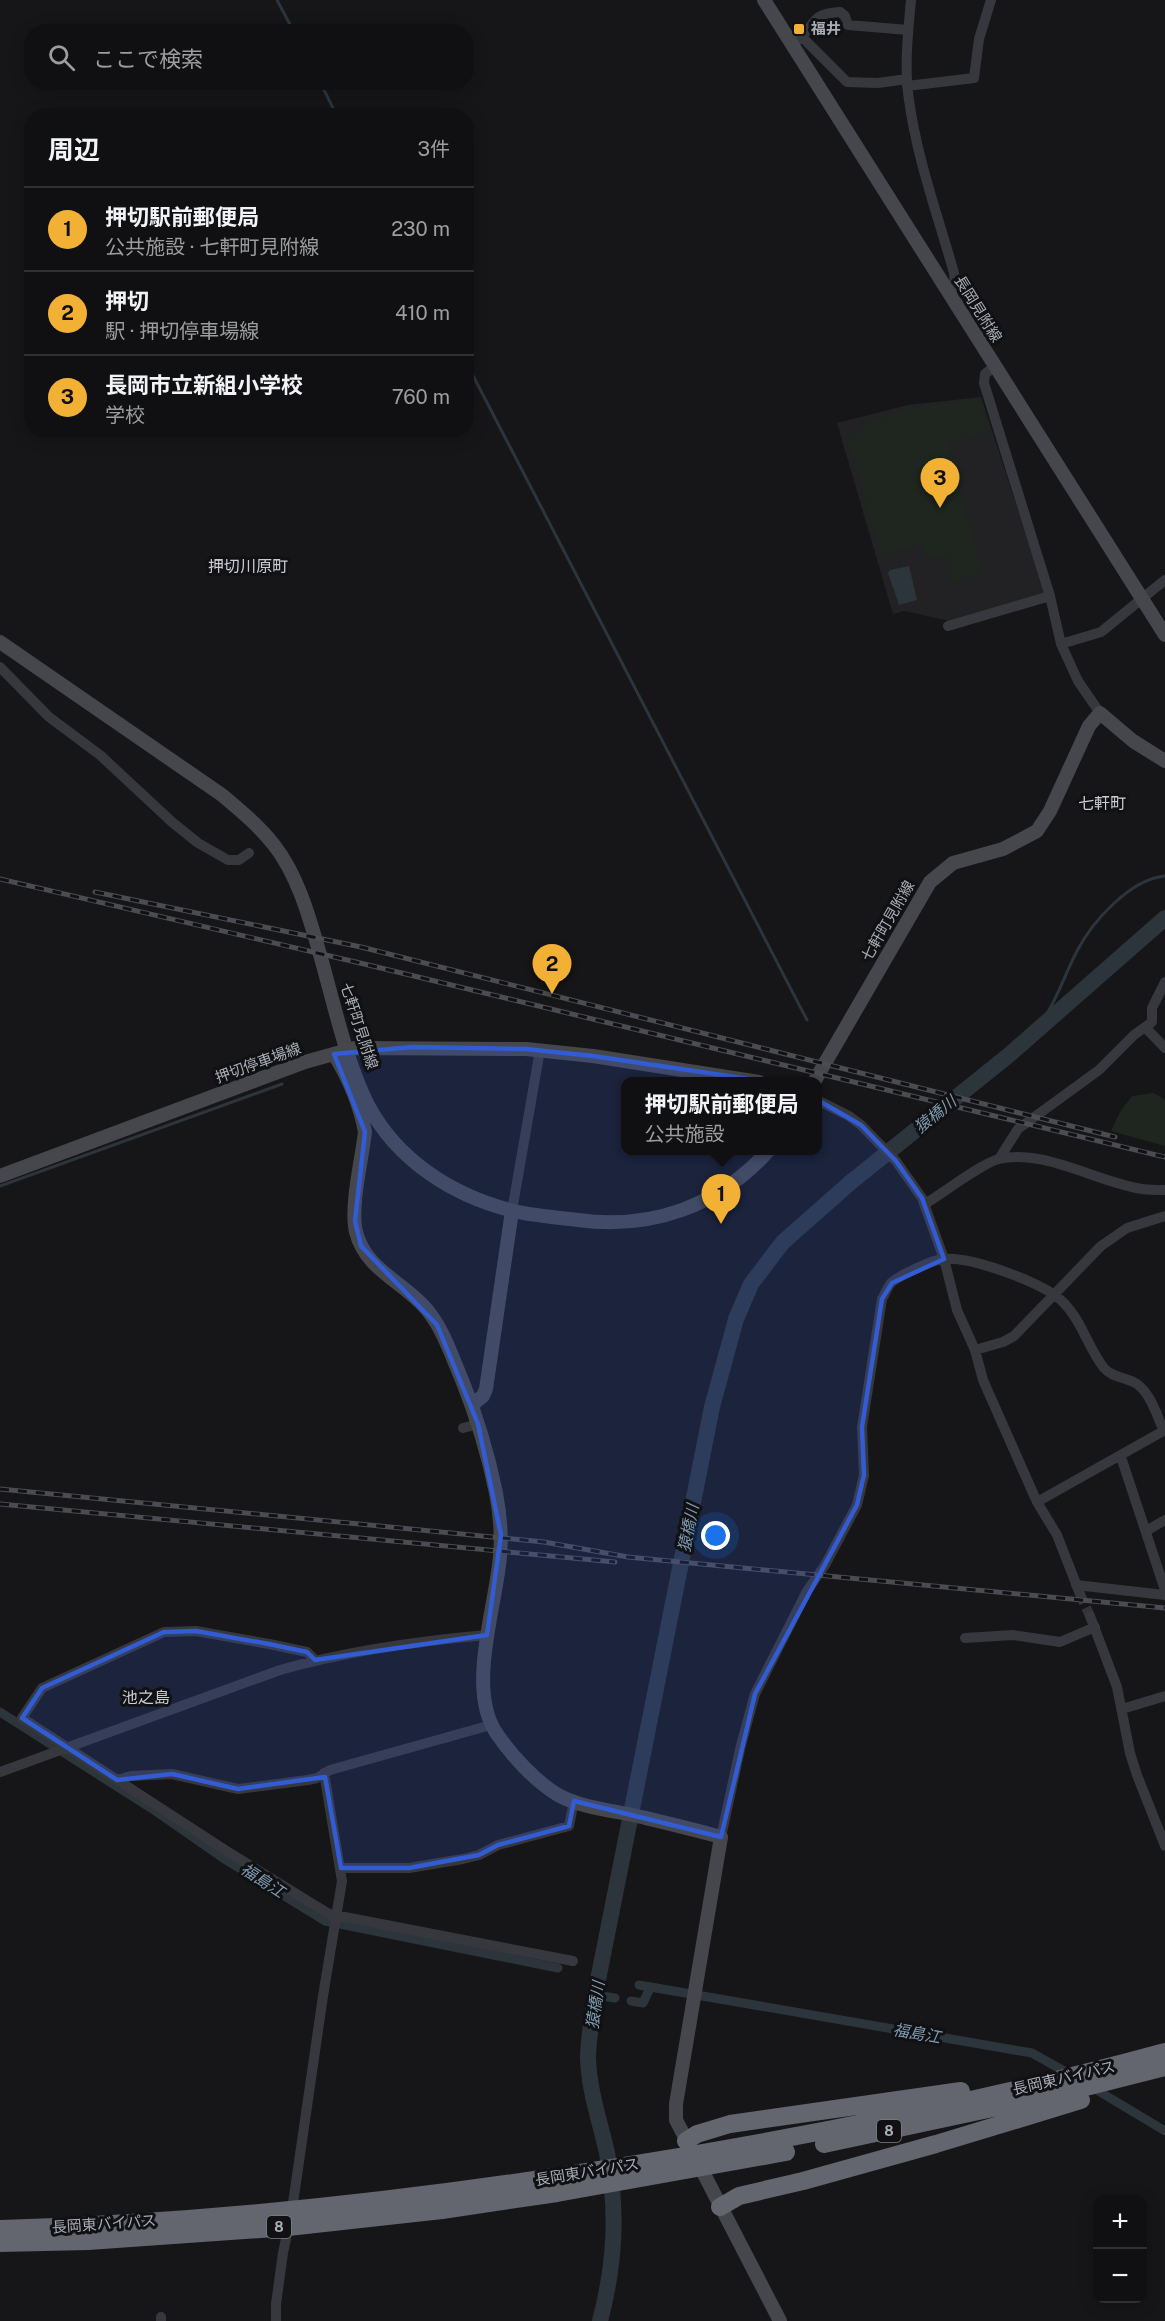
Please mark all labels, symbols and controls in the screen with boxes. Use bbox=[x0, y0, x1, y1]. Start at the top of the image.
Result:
place label: 福井 bbox=[810, 20, 841, 37]
marker: 福井 bbox=[792, 22, 806, 36]
search box bbox=[24, 24, 474, 90]
icon: search bbox=[45, 41, 78, 74]
text: ここで検索 bbox=[93, 46, 203, 72]
text: 周辺 bbox=[48, 134, 100, 165]
text: 3件 bbox=[417, 137, 450, 161]
text: 押切駅前郵便局 bbox=[105, 204, 259, 230]
text: 1 bbox=[63, 217, 72, 241]
text: 230 m bbox=[391, 217, 450, 241]
text: 公共施設 · 七軒町見附線 bbox=[105, 235, 319, 259]
street label: 長岡見附線 bbox=[951, 272, 1006, 345]
text: 押切 bbox=[105, 288, 149, 314]
text: 2 bbox=[61, 301, 74, 325]
text: 410 m bbox=[395, 301, 450, 325]
text: 駅 · 押切停車場線 bbox=[105, 319, 259, 343]
text: 長岡市立新組小学校 bbox=[105, 372, 303, 398]
text: 3 bbox=[61, 385, 74, 409]
text: 760 m bbox=[392, 385, 450, 409]
text: 学校 bbox=[105, 403, 145, 427]
pin: 3 bbox=[920, 458, 960, 508]
district label: 押切川原町 bbox=[208, 557, 288, 576]
district label: 七軒町 bbox=[1078, 794, 1126, 813]
street label: 七軒町見附線 bbox=[858, 878, 917, 964]
pin: 2 bbox=[532, 944, 572, 994]
street label: 七軒町見附線 bbox=[337, 980, 381, 1071]
street label: 押切停車場線 bbox=[213, 1039, 303, 1086]
popup bbox=[621, 1077, 822, 1155]
text: 押切駅前郵便局 bbox=[644, 1091, 799, 1117]
water label: 猿橋川 bbox=[911, 1091, 961, 1137]
text: 公共施設 bbox=[644, 1122, 724, 1146]
pin: 1 bbox=[702, 1174, 740, 1224]
water label: 猿橋川 bbox=[675, 1501, 703, 1553]
your location bbox=[701, 1521, 730, 1550]
district label: 池之島 bbox=[122, 1688, 170, 1707]
water label: 福島江 bbox=[237, 1859, 290, 1903]
water label: 猿橋川 bbox=[583, 1978, 609, 2030]
water label: 福島江 bbox=[892, 2020, 944, 2047]
street label: 長岡東バイパス bbox=[1011, 2057, 1117, 2098]
road number: 8 bbox=[877, 2120, 901, 2142]
street label: 長岡東バイパス bbox=[534, 2155, 640, 2188]
map controls bbox=[1093, 2195, 1147, 2303]
button: + bbox=[1093, 2195, 1147, 2249]
street label: 長岡東バイパス bbox=[51, 2211, 157, 2236]
road number: 8 bbox=[267, 2216, 291, 2238]
button: − bbox=[1093, 2249, 1147, 2303]

